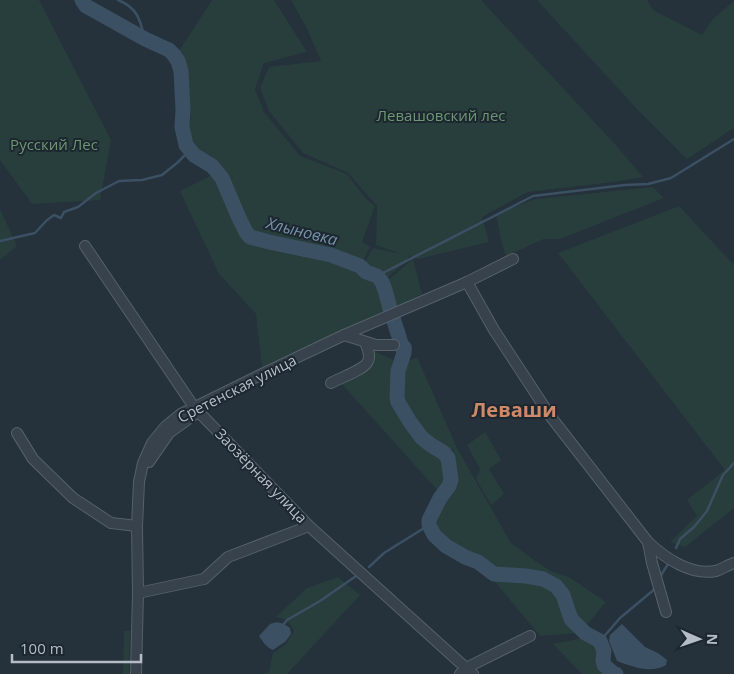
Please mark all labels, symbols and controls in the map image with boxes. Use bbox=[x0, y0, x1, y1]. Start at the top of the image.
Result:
park label: Левашовский лес bbox=[377, 105, 506, 125]
park label: Русский Лес bbox=[10, 134, 98, 154]
water label: Хлыновка bbox=[263, 211, 340, 250]
street label: Сретенская улица bbox=[174, 349, 299, 427]
district label: Леваши bbox=[471, 396, 557, 423]
street label: Заозёрная улица bbox=[211, 424, 312, 527]
north arrow bbox=[674, 614, 724, 664]
scale bar bbox=[12, 632, 141, 664]
text: N bbox=[703, 633, 722, 645]
text: 100 m bbox=[20, 638, 64, 658]

